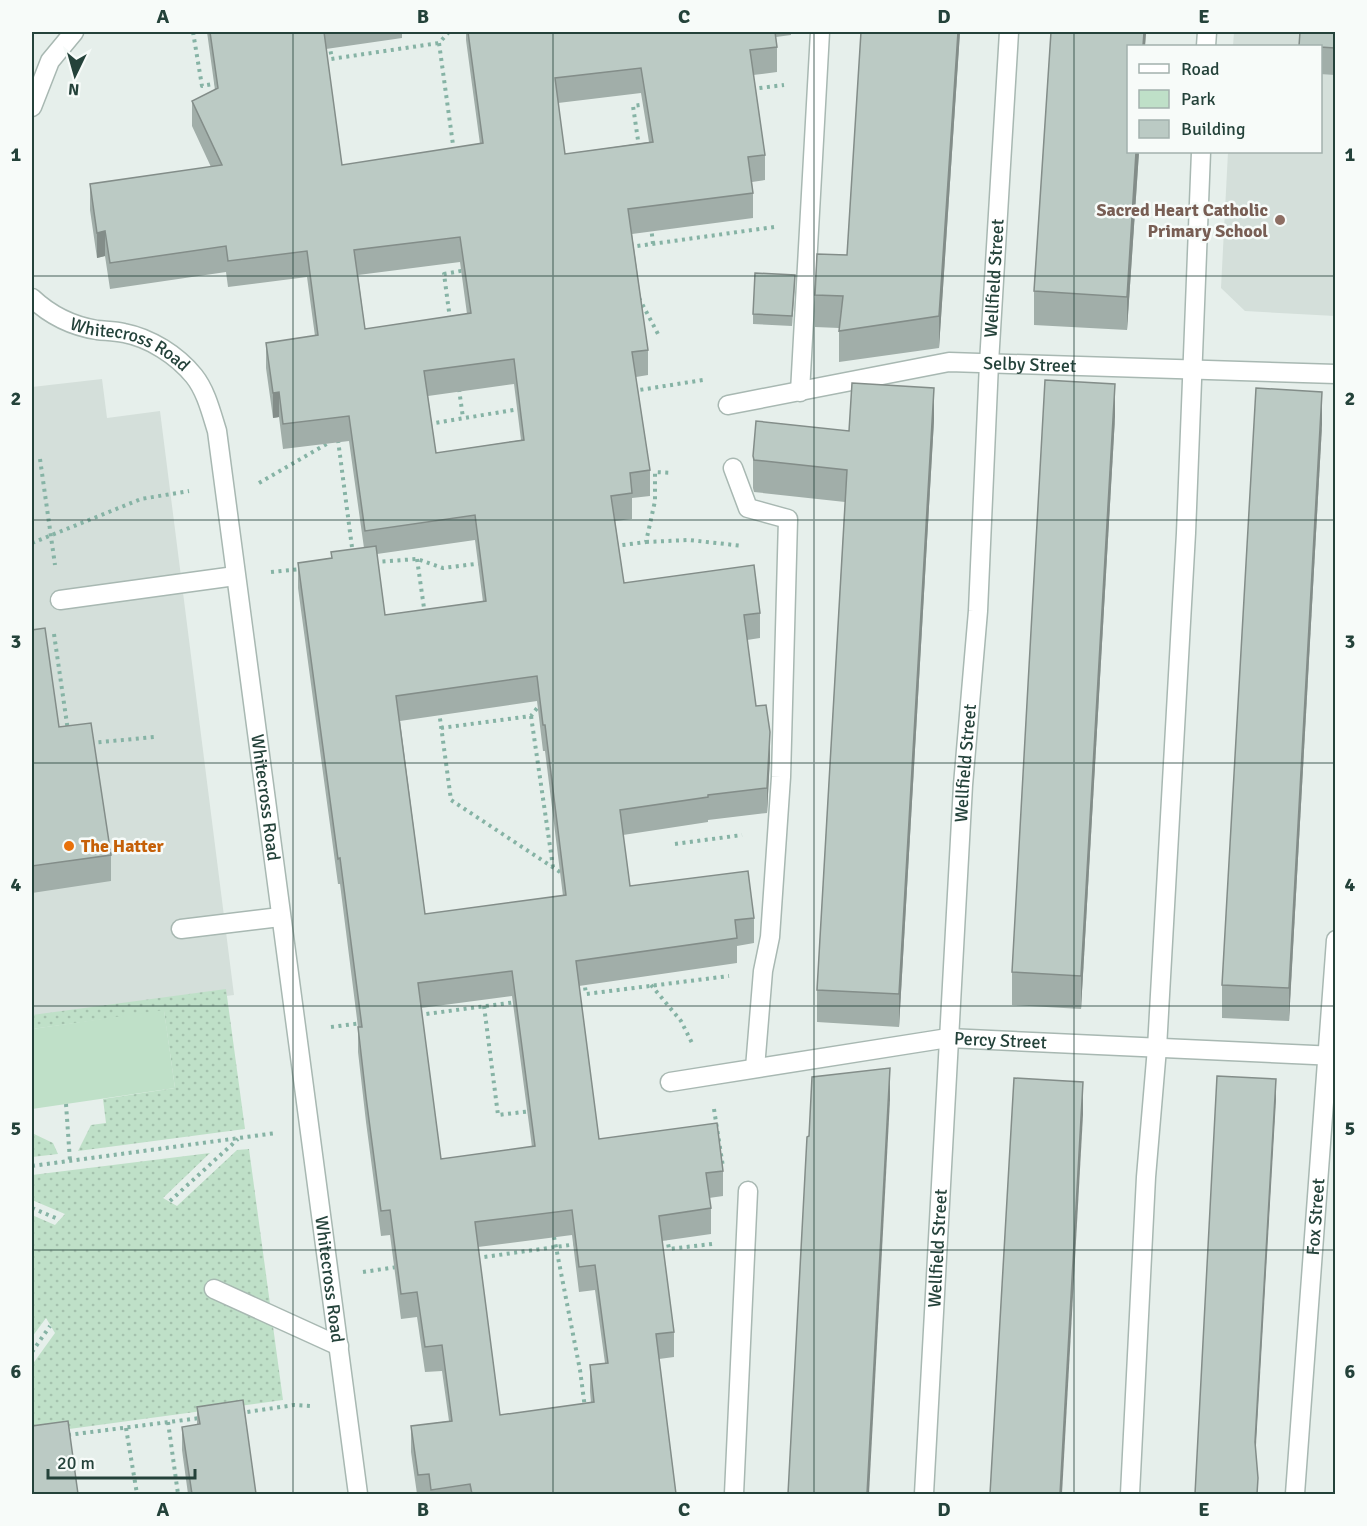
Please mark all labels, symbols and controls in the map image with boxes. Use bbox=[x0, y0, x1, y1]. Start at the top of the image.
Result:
text: A bbox=[157, 4, 170, 29]
text: B bbox=[417, 4, 429, 29]
text: C bbox=[678, 4, 690, 29]
text: D bbox=[937, 4, 951, 29]
text: E bbox=[1198, 4, 1210, 29]
north arrow bbox=[45, 45, 105, 105]
legend bbox=[1127, 45, 1322, 153]
text: Road bbox=[1181, 58, 1220, 80]
text: N bbox=[67, 78, 80, 99]
text: Park bbox=[1181, 88, 1216, 110]
text: Building bbox=[1181, 118, 1245, 140]
text: 1 bbox=[11, 142, 22, 167]
text: 1 bbox=[1345, 142, 1356, 167]
place label: Sacred Heart Catholic Primary School bbox=[1096, 199, 1268, 242]
marker: Sacred Heart Catholic Primary School bbox=[1273, 213, 1287, 227]
street label: Wellfield Street bbox=[980, 218, 1009, 338]
street label: Whitecross Road bbox=[67, 313, 195, 376]
street label: Selby Street bbox=[983, 352, 1077, 377]
text: 2 bbox=[11, 386, 21, 411]
text: 2 bbox=[1345, 386, 1355, 411]
text: 3 bbox=[11, 629, 21, 654]
text: 3 bbox=[1345, 629, 1355, 654]
street label: Wellfield Street bbox=[950, 703, 981, 823]
street label: Whitecross Road bbox=[246, 733, 285, 862]
place label: The Hatter bbox=[81, 835, 165, 857]
marker: The Hatter bbox=[62, 839, 76, 853]
text: 4 bbox=[11, 872, 22, 897]
text: 4 bbox=[1345, 872, 1356, 897]
street label: Percy Street bbox=[954, 1027, 1047, 1054]
text: 5 bbox=[11, 1116, 21, 1141]
text: 5 bbox=[1345, 1116, 1355, 1141]
street label: Fox Street bbox=[1302, 1177, 1329, 1256]
street label: Wellfield Street bbox=[923, 1188, 952, 1308]
street label: Whitecross Road bbox=[310, 1215, 349, 1344]
text: 6 bbox=[11, 1359, 22, 1384]
text: 6 bbox=[1345, 1359, 1356, 1384]
scale bar bbox=[48, 1442, 195, 1480]
text: 20 m bbox=[57, 1452, 95, 1474]
text: A bbox=[157, 1497, 170, 1522]
text: B bbox=[417, 1497, 429, 1522]
text: C bbox=[678, 1497, 690, 1522]
text: D bbox=[937, 1497, 951, 1522]
text: E bbox=[1198, 1497, 1210, 1522]

